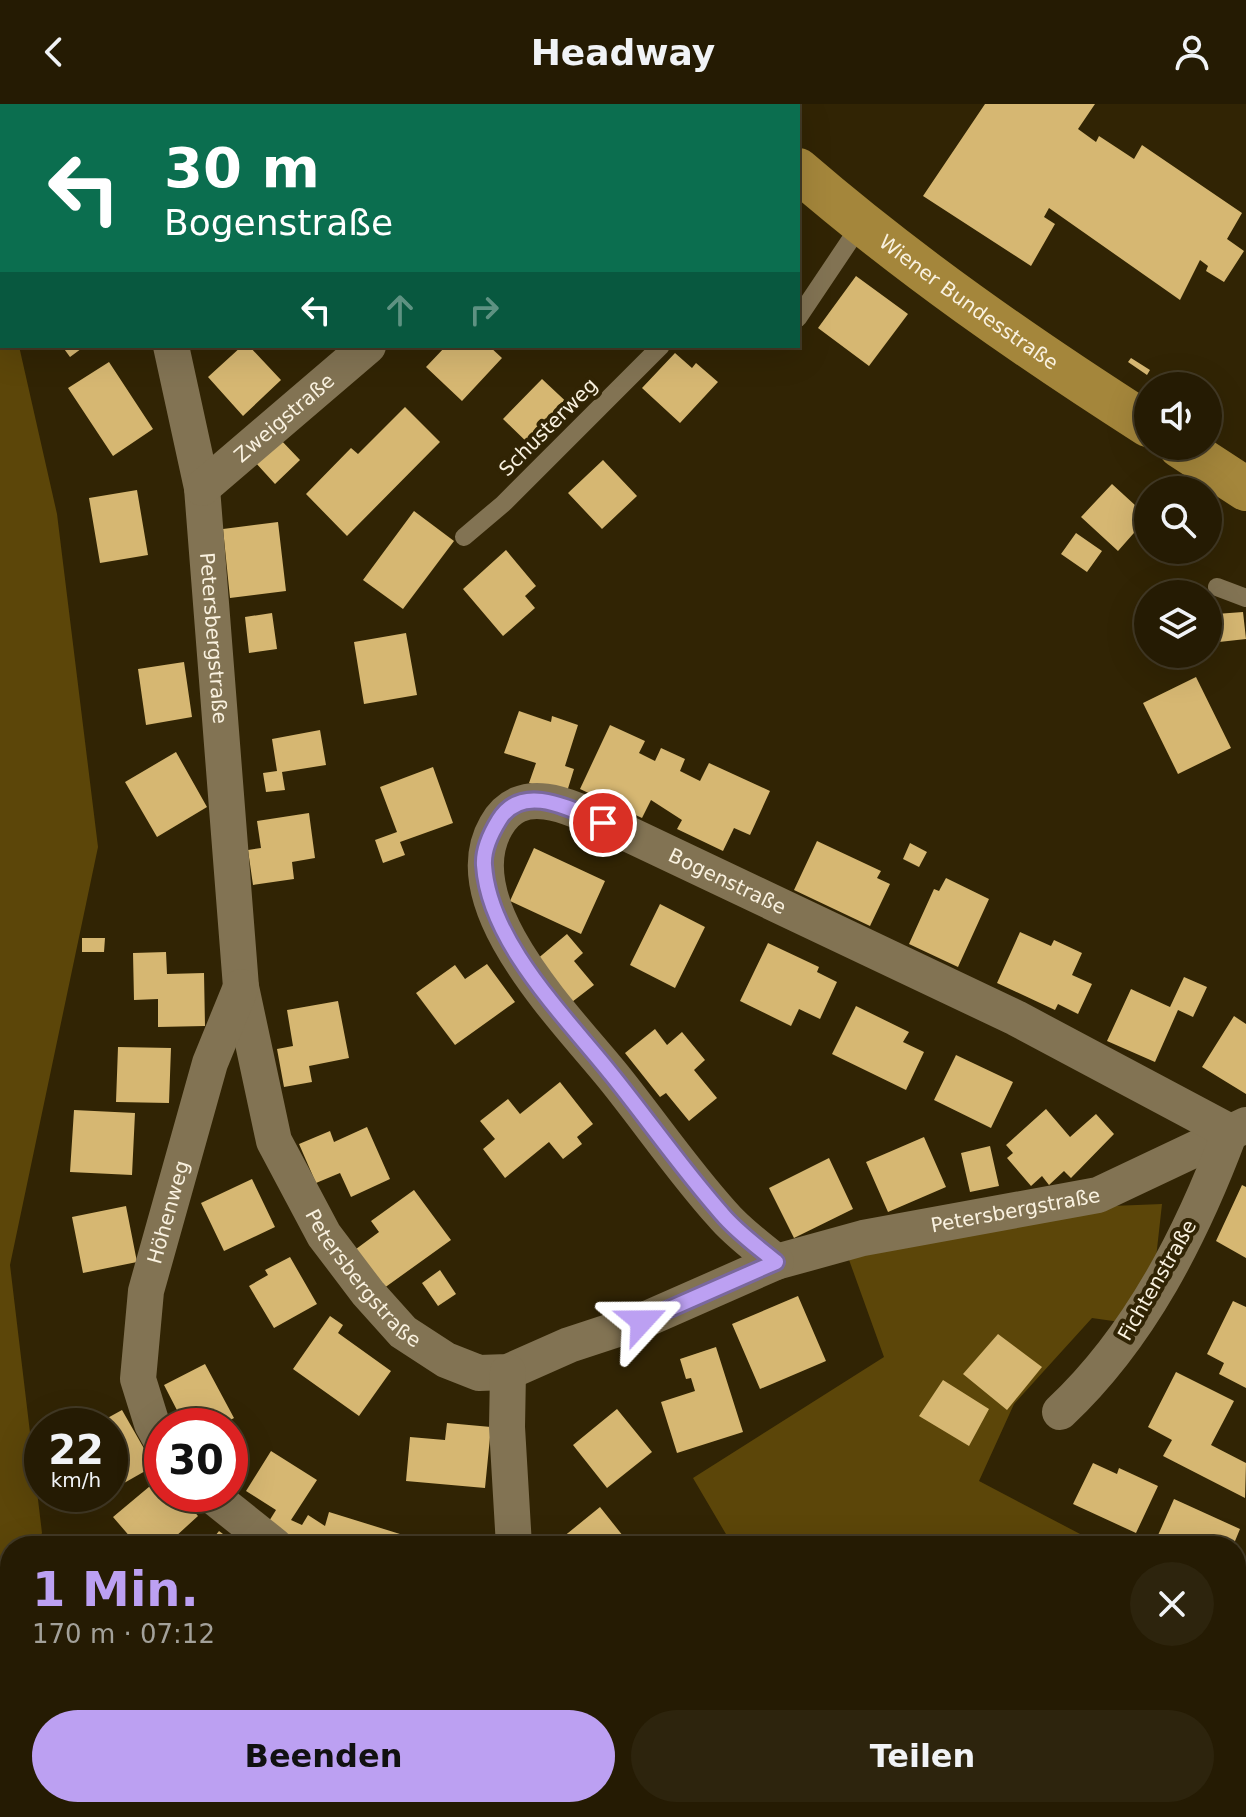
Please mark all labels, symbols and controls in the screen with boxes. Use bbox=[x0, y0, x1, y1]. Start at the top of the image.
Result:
icon: back bbox=[32, 30, 76, 74]
icon: person bbox=[1170, 30, 1214, 74]
text: Headway bbox=[531, 32, 715, 73]
text: 30 m bbox=[164, 135, 320, 200]
icon: left bbox=[32, 136, 136, 240]
text: Bogenstraße bbox=[164, 202, 393, 243]
street label: Wiener Bundesstraße bbox=[874, 229, 1063, 375]
icon: left bbox=[294, 288, 338, 332]
icon: ahead bbox=[378, 288, 422, 332]
icon: right bbox=[462, 288, 506, 332]
street label: Zweigstraße bbox=[229, 368, 339, 467]
map controls bbox=[1134, 372, 1222, 668]
button: sound bbox=[1134, 372, 1222, 460]
street label: Schusterweg bbox=[494, 373, 602, 481]
button: search bbox=[1134, 476, 1222, 564]
street label: Petersbergstraße bbox=[195, 552, 232, 725]
button: layers bbox=[1134, 580, 1222, 668]
pin bbox=[569, 789, 637, 857]
icon: arrive bbox=[581, 801, 625, 845]
street label: Bogenstraße bbox=[665, 843, 790, 919]
street label: Höhenweg bbox=[142, 1158, 194, 1267]
street label: Petersbergstraße bbox=[929, 1183, 1102, 1237]
street label: Petersbergstraße bbox=[300, 1205, 425, 1352]
street label: Fichtenstraße bbox=[1113, 1215, 1201, 1345]
position arrow bbox=[600, 1279, 684, 1363]
speed limit sign: 30 bbox=[144, 1408, 248, 1512]
text: 22 bbox=[48, 1427, 104, 1473]
text: km/h bbox=[51, 1468, 101, 1492]
text: 1 Min. bbox=[32, 1561, 199, 1617]
button: close bbox=[1130, 1562, 1214, 1646]
text: 170 m · 07:12 bbox=[32, 1619, 215, 1649]
button: Beenden bbox=[32, 1710, 615, 1802]
button: Teilen bbox=[631, 1710, 1214, 1802]

